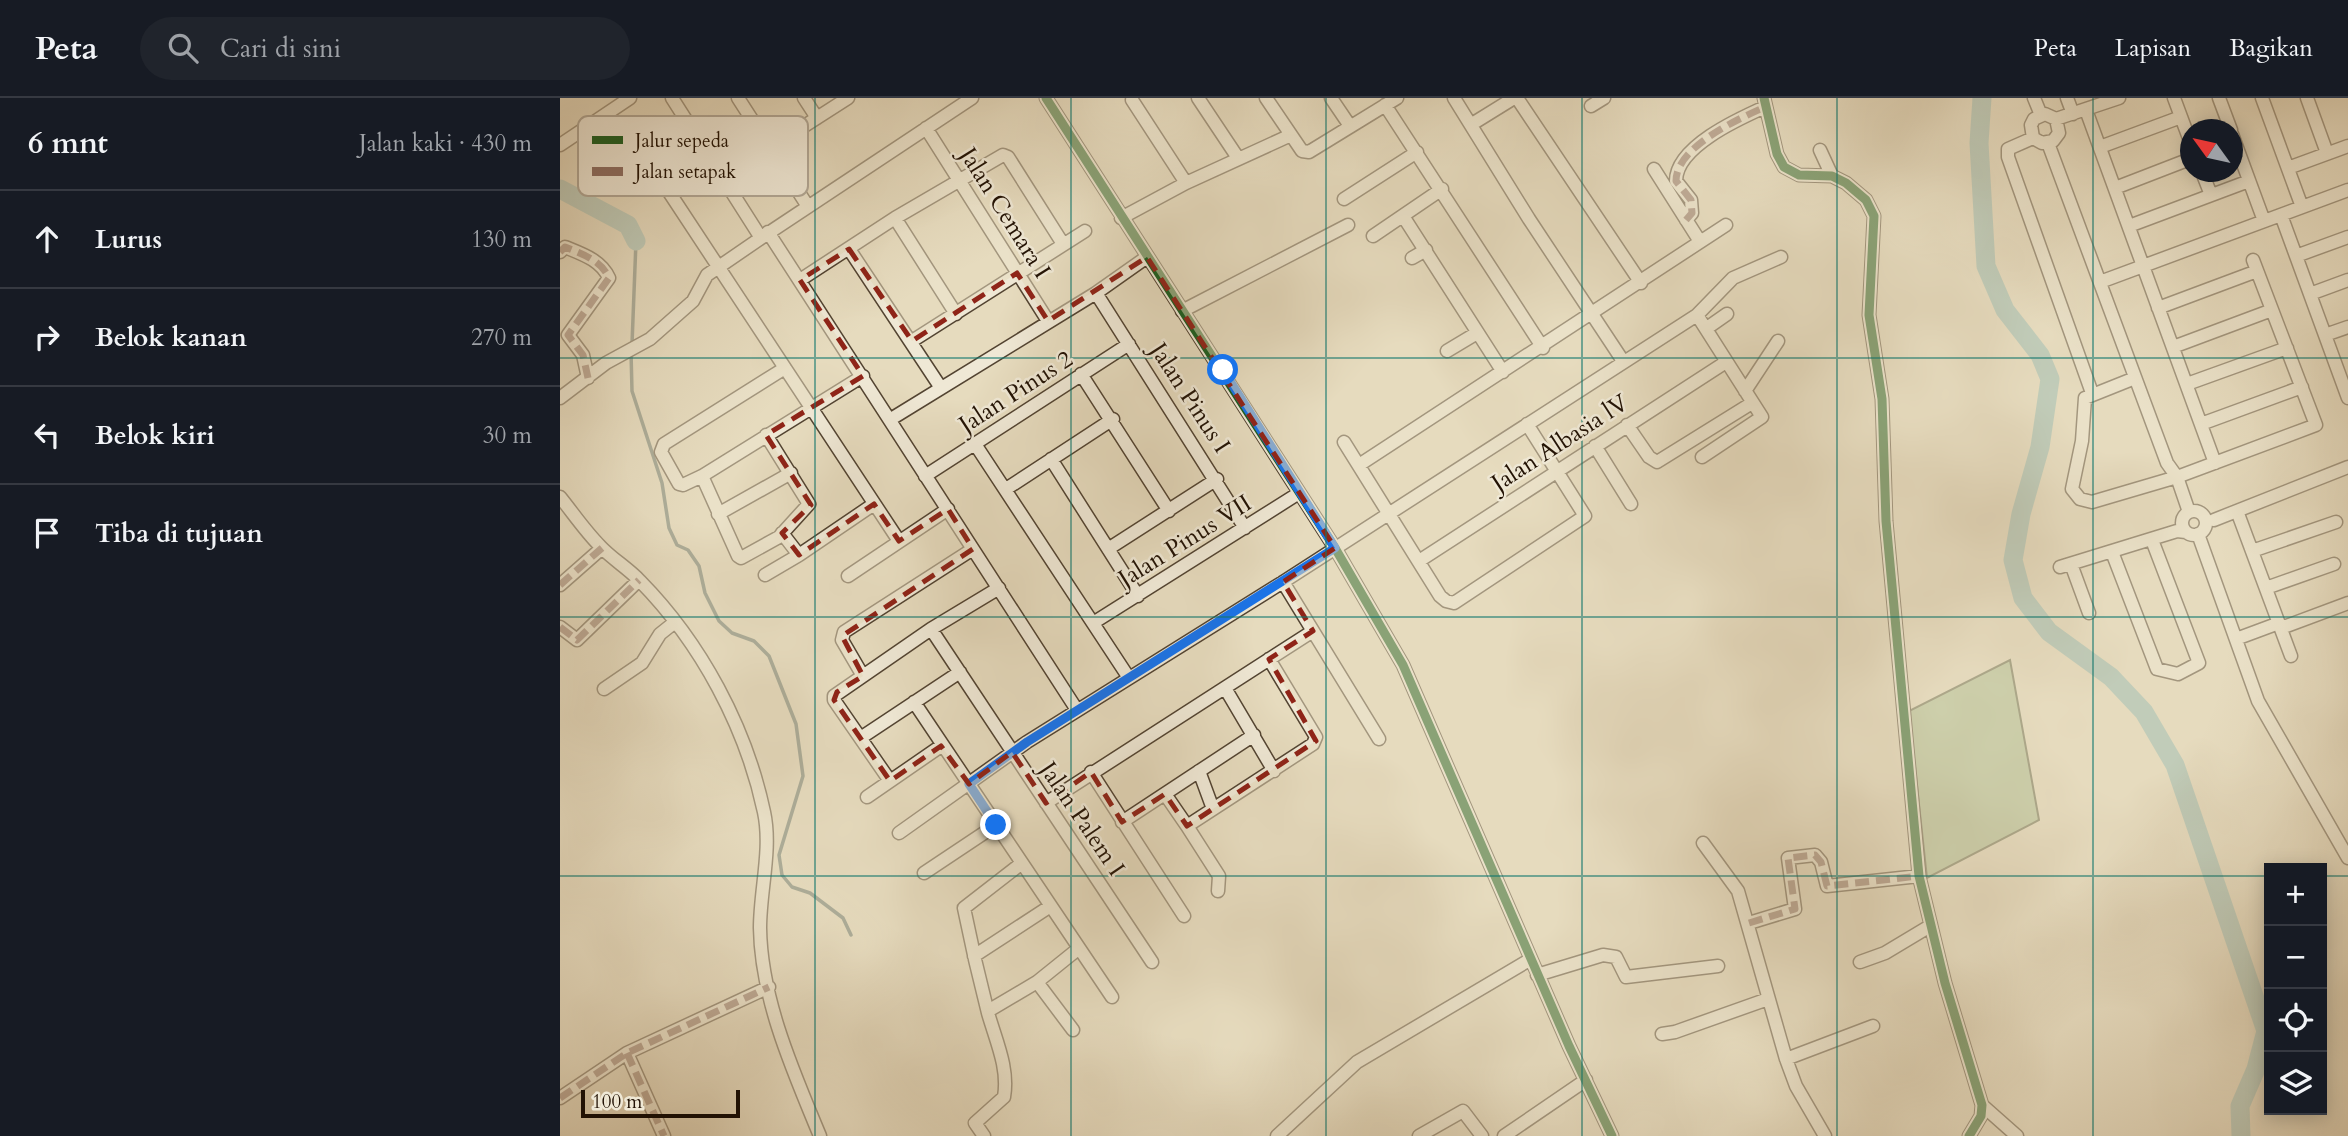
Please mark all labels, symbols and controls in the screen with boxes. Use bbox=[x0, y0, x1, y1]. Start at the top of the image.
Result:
search box bbox=[140, 17, 630, 80]
text: Peta bbox=[35, 26, 98, 71]
icon: search bbox=[164, 29, 202, 67]
text: Cari di sini bbox=[220, 31, 341, 66]
text: Peta bbox=[2034, 32, 2077, 65]
text: Lapisan bbox=[2115, 32, 2191, 65]
text: Bagikan bbox=[2229, 32, 2313, 65]
legend bbox=[578, 116, 808, 196]
north arrow bbox=[2180, 119, 2243, 182]
text: 6 mnt bbox=[28, 123, 108, 164]
text: Jalan kaki · 430 m bbox=[359, 128, 532, 159]
text: Jalur sepeda bbox=[632, 128, 729, 154]
street label: Jalan Cemara I bbox=[950, 139, 1058, 285]
text: Jalan setapak bbox=[632, 159, 737, 185]
icon: ahead bbox=[28, 220, 66, 258]
text: Lurus bbox=[95, 222, 162, 257]
text: 130 m bbox=[471, 224, 532, 255]
icon: right bbox=[28, 318, 66, 356]
text: Belok kanan bbox=[95, 320, 247, 355]
text: 270 m bbox=[471, 322, 532, 353]
street label: Jalan Pinus I bbox=[1140, 334, 1238, 460]
street label: Jalan Pinus 2 bbox=[950, 343, 1079, 443]
route start bbox=[1207, 354, 1238, 385]
street label: Jalan Albasia lV bbox=[1483, 386, 1635, 501]
icon: left bbox=[28, 416, 66, 454]
text: Belok kiri bbox=[95, 418, 215, 453]
text: 30 m bbox=[483, 420, 532, 451]
street label: Jalan Pinus VII bbox=[1110, 487, 1258, 597]
icon: arrive bbox=[28, 514, 66, 552]
text: Tiba di tujuan bbox=[95, 516, 263, 551]
street label: Jalan Palem I bbox=[1030, 753, 1132, 883]
route end bbox=[980, 809, 1011, 840]
map controls bbox=[2264, 863, 2327, 1115]
button: + bbox=[2264, 863, 2327, 926]
button: − bbox=[2264, 926, 2327, 989]
button: locate bbox=[2264, 989, 2327, 1052]
button: layers bbox=[2264, 1052, 2327, 1115]
scale bar bbox=[581, 1087, 740, 1119]
text: 100 m bbox=[592, 1089, 642, 1115]

